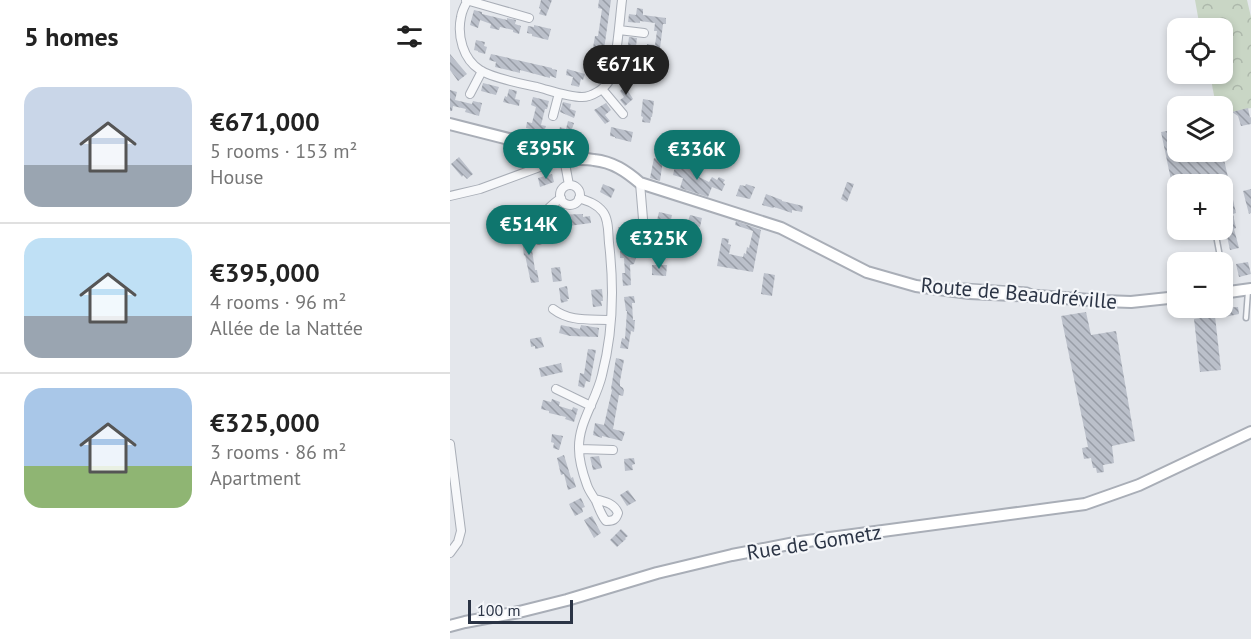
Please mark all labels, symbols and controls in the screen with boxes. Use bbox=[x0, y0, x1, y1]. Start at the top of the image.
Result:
map controls bbox=[1167, 18, 1233, 318]
button: locate bbox=[1167, 18, 1233, 84]
text: 5 homes bbox=[24, 20, 119, 53]
icon: filters bbox=[393, 20, 426, 53]
pin: €671K bbox=[584, 45, 668, 96]
text: €671K bbox=[597, 51, 655, 77]
button: layers bbox=[1167, 96, 1233, 162]
text: €671,000 bbox=[210, 105, 320, 138]
icon: home bbox=[72, 111, 144, 183]
pin: €395K bbox=[504, 129, 588, 180]
pin: €336K bbox=[655, 130, 739, 181]
text: €395K bbox=[517, 135, 575, 161]
text: €336K bbox=[668, 136, 726, 162]
text: 5 rooms · 153 m² bbox=[210, 138, 357, 164]
text: House bbox=[210, 164, 264, 190]
button: + bbox=[1167, 174, 1233, 240]
pin: €514K bbox=[487, 205, 571, 256]
text: €514K bbox=[500, 211, 558, 237]
pin: €325K bbox=[617, 219, 701, 270]
text: €325K bbox=[630, 225, 688, 251]
button: − bbox=[1167, 252, 1233, 318]
text: €395,000 bbox=[210, 256, 320, 289]
icon: home bbox=[72, 262, 144, 334]
street label: Route de Beaudréville bbox=[920, 271, 1118, 315]
text: 4 rooms · 96 m² bbox=[210, 289, 346, 315]
text: Allée de la Nattée bbox=[210, 315, 363, 341]
text: €325,000 bbox=[210, 406, 320, 439]
icon: home bbox=[72, 412, 144, 484]
text: 3 rooms · 86 m² bbox=[210, 439, 346, 465]
text: Apartment bbox=[210, 465, 301, 491]
street label: Rue de Gometz bbox=[745, 518, 883, 566]
scale bar bbox=[468, 597, 573, 624]
text: 100 m bbox=[477, 600, 520, 620]

